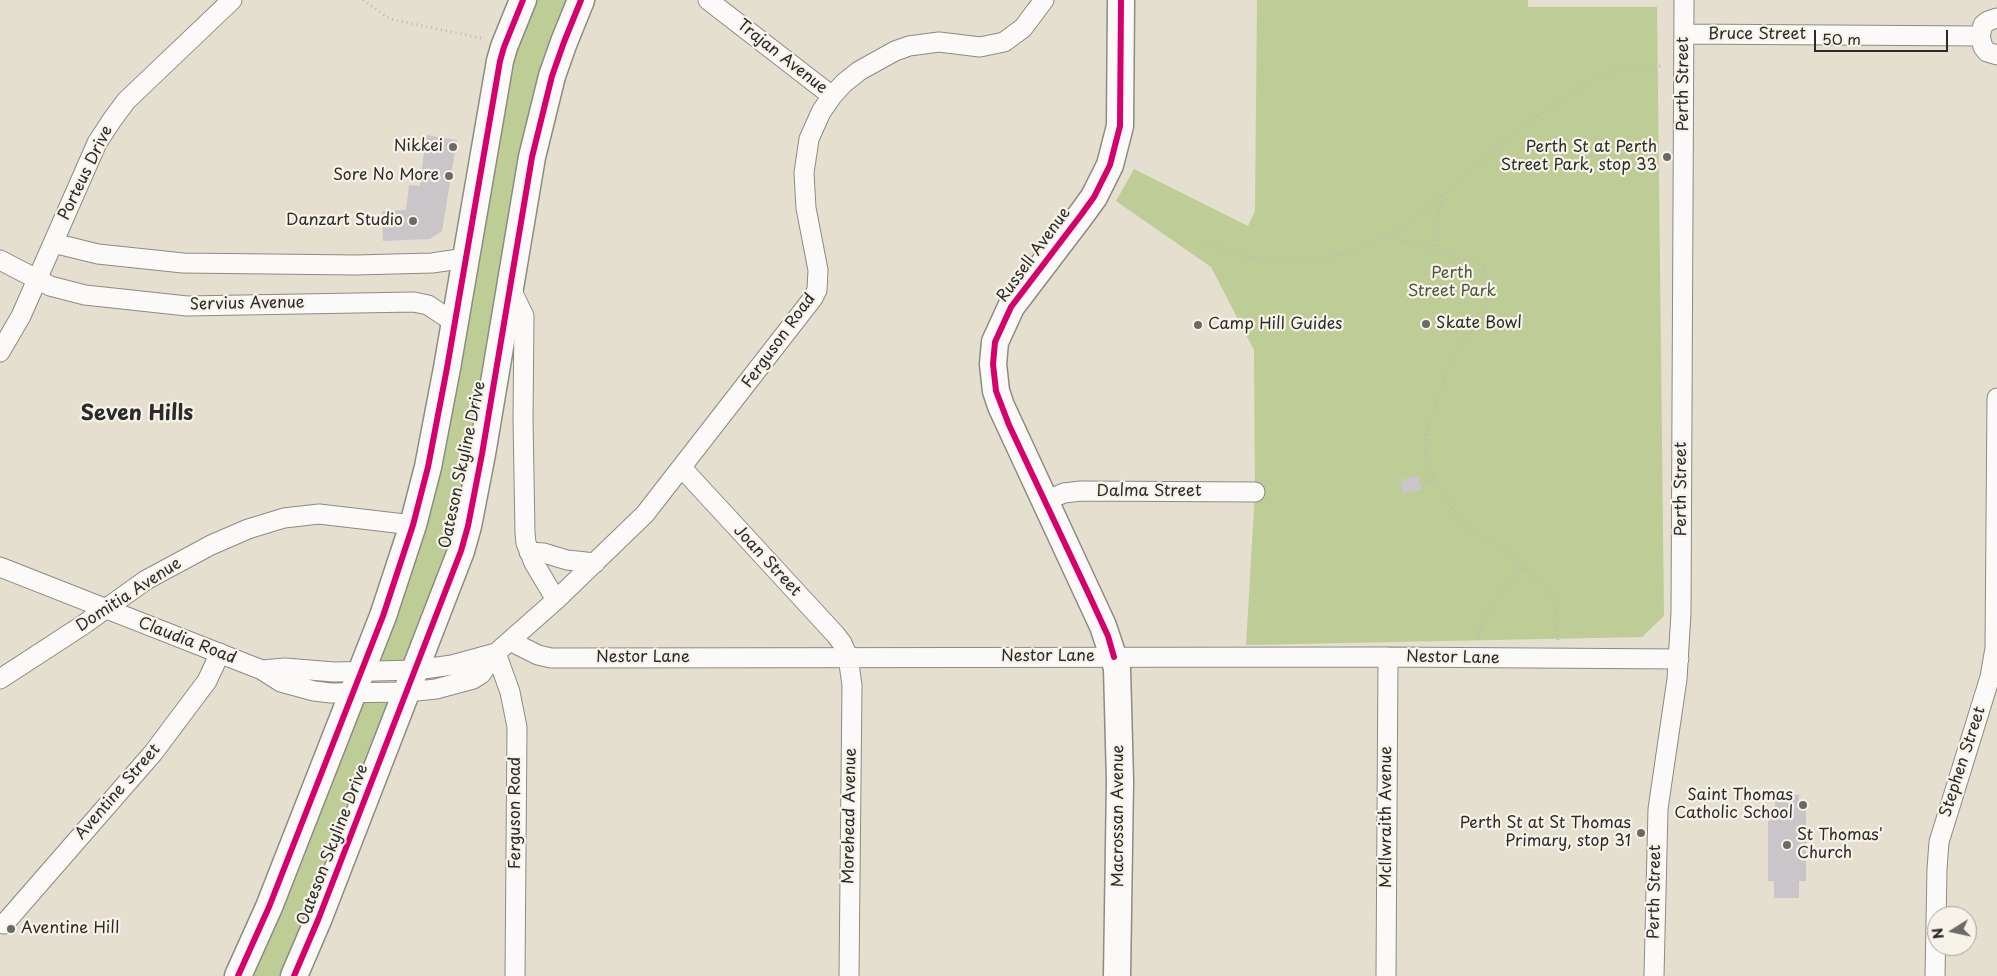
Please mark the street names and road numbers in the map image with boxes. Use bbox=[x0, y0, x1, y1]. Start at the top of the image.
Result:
street label: Trajan Avenue bbox=[733, 16, 831, 98]
street label: Bruce Street bbox=[1708, 25, 1806, 45]
street label: Perth Street bbox=[1674, 37, 1694, 131]
street label: Porteus Drive bbox=[55, 123, 117, 223]
street label: Russell Avenue bbox=[993, 204, 1075, 306]
street label: Ferguson Road bbox=[738, 290, 820, 392]
street label: Servius Avenue bbox=[189, 293, 305, 315]
street label: Oateson Skyline Drive bbox=[436, 380, 490, 550]
street label: Perth Street bbox=[1672, 442, 1692, 536]
street label: Dalma Street bbox=[1097, 482, 1201, 502]
street label: Joan Street bbox=[729, 521, 805, 601]
street label: Domitia Avenue bbox=[73, 554, 185, 636]
street label: Claudia Road bbox=[135, 614, 239, 668]
street label: Nestor Lane bbox=[1001, 647, 1095, 667]
street label: Nestor Lane bbox=[596, 648, 690, 668]
street label: Nestor Lane bbox=[1406, 648, 1500, 668]
street label: Stephen Street bbox=[1936, 704, 1990, 820]
street label: Aventine Street bbox=[71, 740, 165, 844]
street label: Macrossan Avenue bbox=[1109, 745, 1129, 887]
street label: McIlwraith Avenue bbox=[1377, 746, 1397, 888]
street label: Morehead Avenue bbox=[839, 748, 861, 884]
street label: Ferguson Road bbox=[506, 757, 526, 869]
street label: Oateson Skyline Drive bbox=[293, 762, 373, 928]
street label: Perth Street bbox=[1645, 845, 1665, 939]

